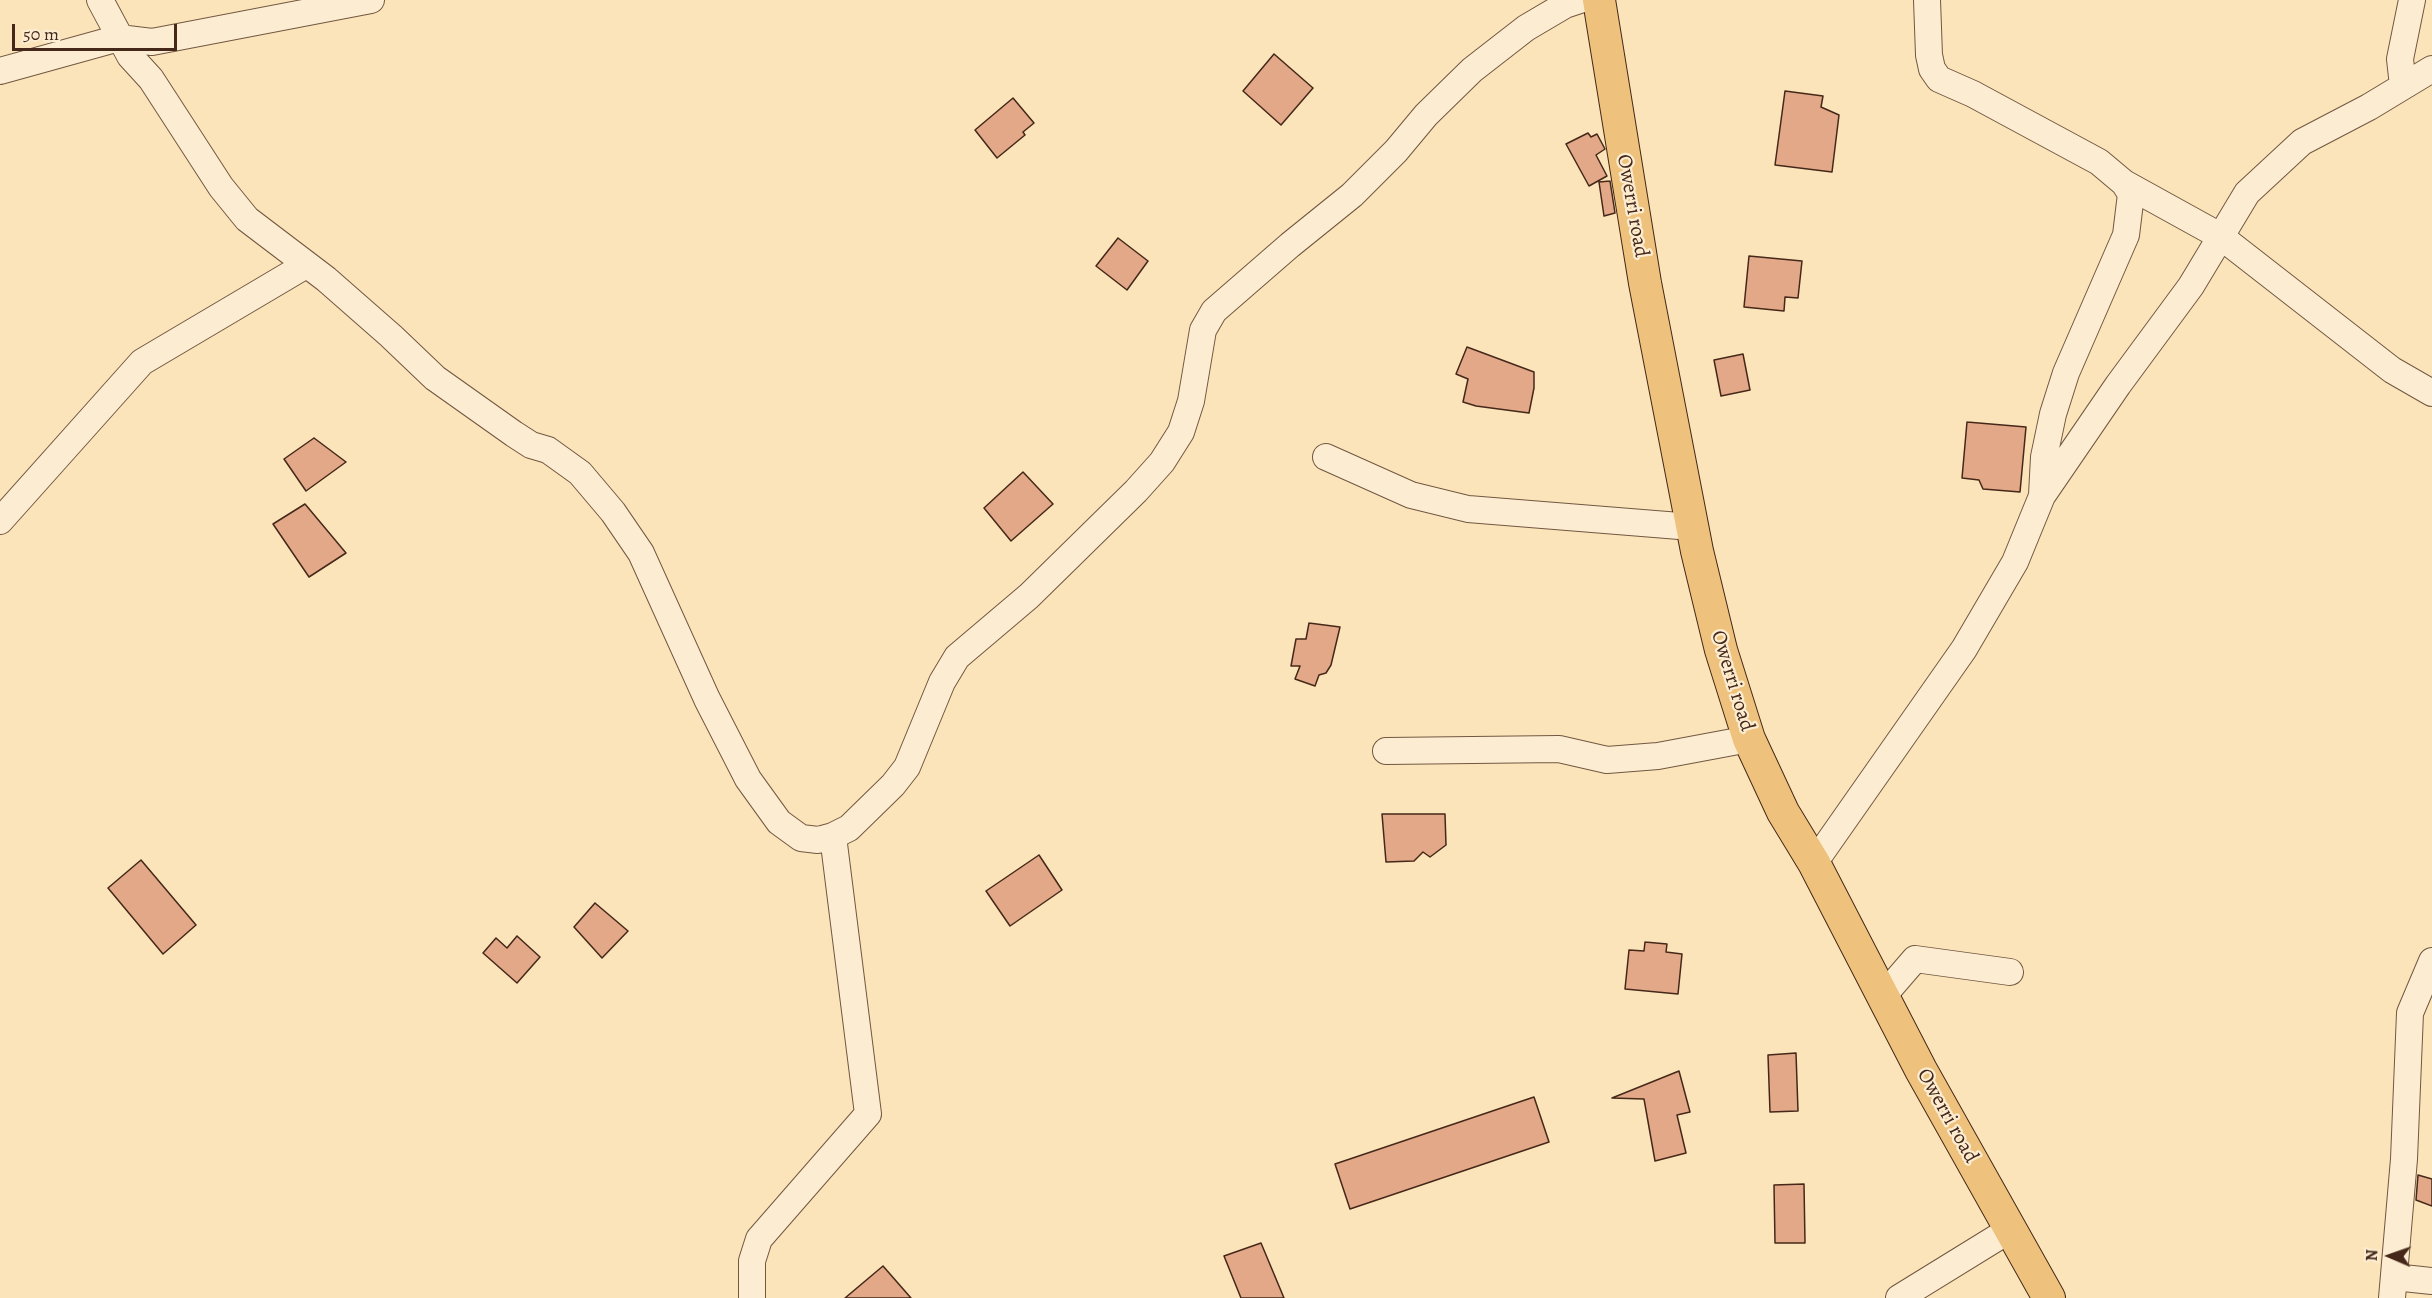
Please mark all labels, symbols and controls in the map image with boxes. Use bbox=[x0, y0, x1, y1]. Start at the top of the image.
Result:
scale bar bbox=[15, 12, 180, 50]
text: 50 m bbox=[23, 22, 59, 46]
street label: Owerri road bbox=[1611, 153, 1653, 259]
street label: Owerri road bbox=[1705, 628, 1759, 734]
street label: Owerri road bbox=[1911, 1064, 1983, 1168]
north arrow bbox=[2360, 1226, 2420, 1286]
text: N bbox=[2361, 1249, 2383, 1262]

